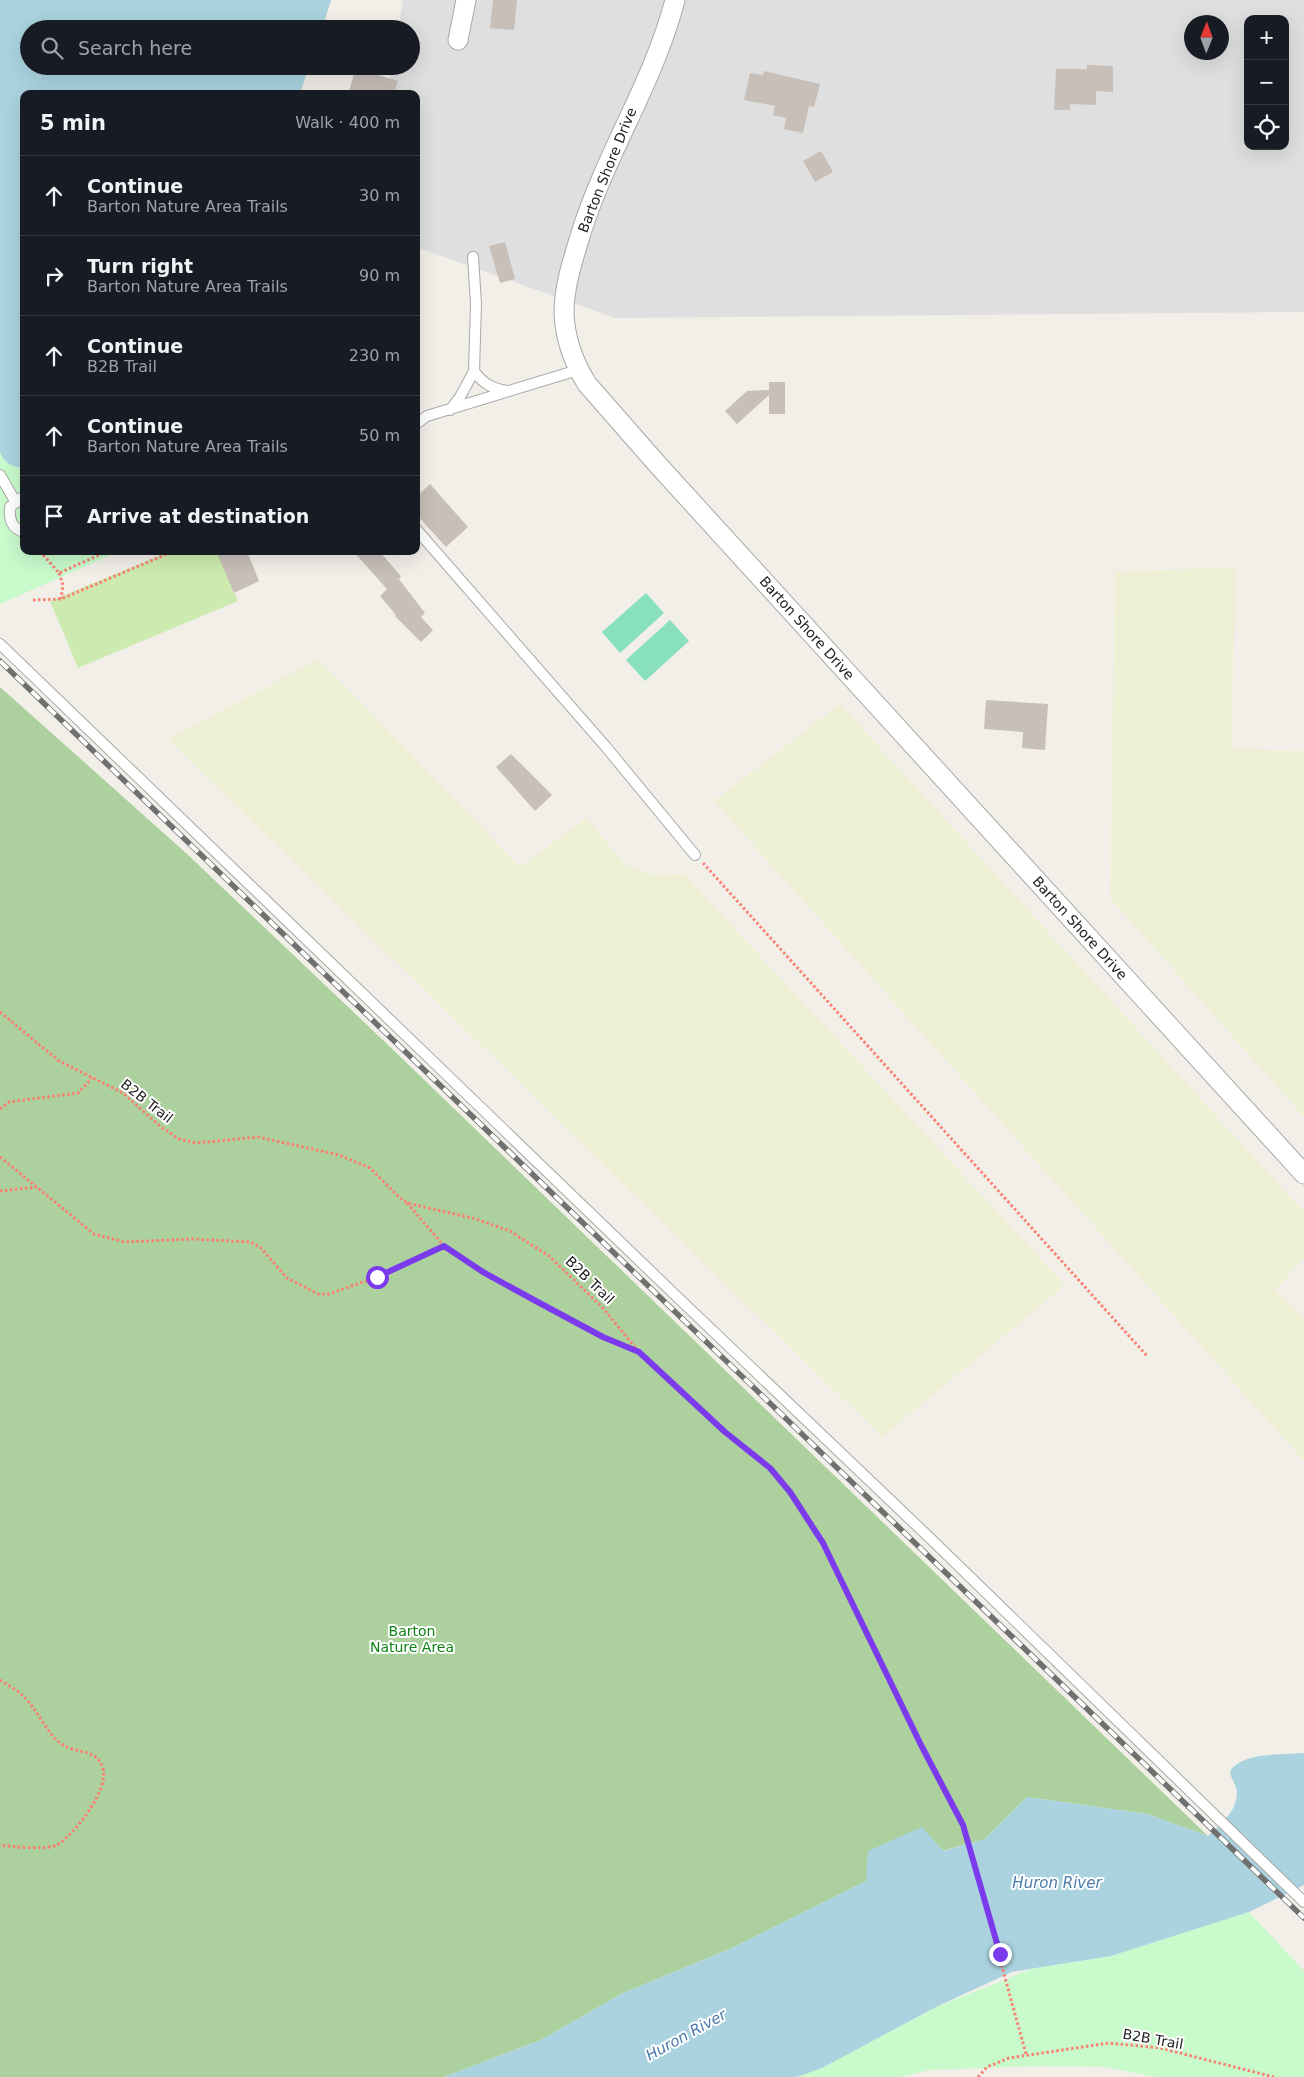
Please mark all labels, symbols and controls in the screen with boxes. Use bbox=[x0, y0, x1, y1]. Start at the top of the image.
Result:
north arrow bbox=[1184, 15, 1229, 60]
map controls bbox=[1244, 15, 1289, 150]
button: + bbox=[1244, 15, 1289, 60]
search box bbox=[20, 20, 420, 75]
icon: search bbox=[38, 34, 66, 62]
text: Search here bbox=[78, 37, 192, 59]
button: − bbox=[1244, 60, 1289, 105]
street label: Barton Shore Drive bbox=[575, 105, 639, 235]
button: locate bbox=[1244, 105, 1289, 150]
text: 5 min bbox=[40, 111, 106, 135]
text: Walk · 400 m bbox=[295, 113, 400, 132]
text: Continue bbox=[87, 175, 183, 197]
icon: ahead bbox=[40, 182, 68, 210]
text: 30 m bbox=[359, 186, 400, 205]
text: Barton Nature Area Trails bbox=[87, 197, 288, 216]
text: Turn right bbox=[87, 255, 193, 277]
icon: right bbox=[40, 262, 68, 290]
text: 90 m bbox=[359, 266, 400, 285]
text: Barton Nature Area Trails bbox=[87, 277, 288, 296]
text: Continue bbox=[87, 335, 183, 357]
icon: ahead bbox=[40, 342, 68, 370]
text: 230 m bbox=[349, 346, 400, 365]
text: B2B Trail bbox=[87, 357, 157, 376]
text: Continue bbox=[87, 415, 183, 437]
icon: ahead bbox=[40, 422, 68, 450]
text: 50 m bbox=[359, 426, 400, 445]
text: Barton Nature Area Trails bbox=[87, 437, 288, 456]
icon: arrive bbox=[40, 502, 68, 530]
text: Arrive at destination bbox=[87, 505, 309, 527]
street label: Barton Shore Drive bbox=[756, 573, 858, 683]
street label: Barton Shore Drive bbox=[1029, 873, 1131, 983]
street label: B2B Trail bbox=[118, 1076, 176, 1126]
street label: B2B Trail bbox=[562, 1253, 618, 1307]
route start bbox=[366, 1266, 389, 1289]
park label: Barton Nature Area bbox=[370, 1623, 454, 1655]
water label: Huron River bbox=[1012, 1874, 1102, 1892]
route end bbox=[989, 1943, 1012, 1966]
water label: Huron River bbox=[643, 2005, 730, 2065]
street label: B2B Trail bbox=[1121, 2026, 1185, 2052]

